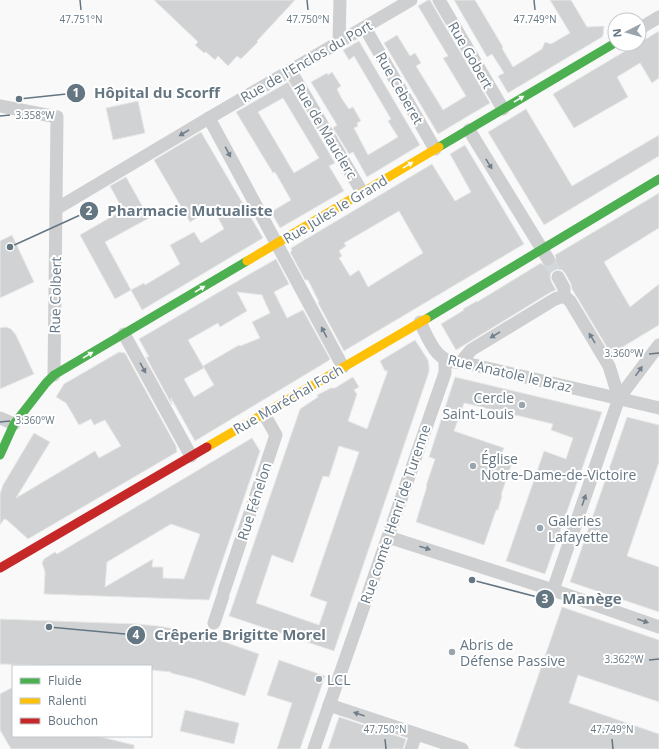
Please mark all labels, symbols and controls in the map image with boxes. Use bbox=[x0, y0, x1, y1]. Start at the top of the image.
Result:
text: 47.751°N bbox=[59, 12, 103, 26]
text: 47.750°N bbox=[286, 12, 330, 26]
text: 47.749°N bbox=[513, 12, 557, 26]
north arrow bbox=[607, 12, 647, 52]
street label: Rue de l'Enclos du Port bbox=[237, 16, 375, 106]
street label: Rue Gobert bbox=[444, 18, 498, 92]
text: N bbox=[609, 28, 624, 38]
street label: Rue Ceberet bbox=[372, 48, 428, 128]
callout: Hôpital du Scorff bbox=[66, 79, 228, 106]
street label: Rue de Mauclerc bbox=[290, 80, 362, 183]
text: Hôpital du Scorff bbox=[94, 82, 221, 102]
text: 1 bbox=[73, 84, 79, 101]
one-way arrow bbox=[514, 95, 524, 103]
text: 3.358°W bbox=[15, 108, 55, 122]
one-way arrow bbox=[178, 129, 190, 136]
one-way arrow bbox=[224, 146, 231, 158]
one-way arrow bbox=[485, 159, 493, 169]
one-way arrow bbox=[402, 162, 414, 169]
street label: Rue Jules le Grand bbox=[279, 170, 391, 248]
callout: Pharmacie Mutualiste bbox=[79, 197, 281, 224]
text: Pharmacie Mutualiste bbox=[107, 200, 273, 220]
text: 2 bbox=[86, 202, 93, 219]
street label: Rue Colbert bbox=[45, 257, 65, 333]
one-way arrow bbox=[195, 285, 205, 293]
one-way arrow bbox=[321, 327, 328, 338]
one-way arrow bbox=[489, 332, 501, 339]
one-way arrow bbox=[588, 332, 595, 344]
text: 3.360°W bbox=[604, 346, 644, 360]
street label: Rue Anatole le Braz bbox=[446, 350, 574, 397]
one-way arrow bbox=[82, 352, 94, 359]
street label: Rue Maréchal Foch bbox=[230, 360, 346, 438]
one-way arrow bbox=[140, 362, 146, 374]
one-way arrow bbox=[635, 366, 643, 377]
place label: Cercle Saint-Louis bbox=[442, 388, 514, 423]
marker: Cercle Saint-Louis bbox=[517, 400, 527, 410]
text: 3.360°W bbox=[15, 413, 55, 427]
street label: Rue comte Henri de Turenne bbox=[355, 422, 435, 606]
place label: Église Notre-Dame-de-Victoire bbox=[481, 449, 636, 484]
street label: Rue Fénelon bbox=[232, 460, 276, 542]
marker: Église Notre-Dame-de-Victoire bbox=[468, 461, 478, 471]
one-way arrow bbox=[581, 493, 587, 505]
place label: Galeries Lafayette bbox=[548, 511, 608, 546]
marker: Galeries Lafayette bbox=[535, 523, 545, 533]
one-way arrow bbox=[419, 546, 431, 552]
callout: Manège bbox=[535, 585, 630, 612]
text: Manège bbox=[562, 588, 622, 608]
text: 3 bbox=[542, 590, 549, 607]
one-way arrow bbox=[637, 618, 649, 624]
callout: Crêperie Brigitte Morel bbox=[126, 622, 334, 649]
text: Crêperie Brigitte Morel bbox=[154, 624, 326, 644]
text: 4 bbox=[133, 626, 140, 643]
place label: Abris de Défense Passive bbox=[460, 635, 565, 670]
marker: Abris de Défense Passive bbox=[447, 647, 457, 657]
text: 3.362°W bbox=[604, 652, 644, 666]
legend bbox=[12, 665, 152, 737]
place label: LCL bbox=[327, 670, 350, 689]
text: Fluide bbox=[48, 672, 82, 689]
marker: LCL bbox=[314, 674, 324, 684]
text: Ralenti bbox=[48, 692, 87, 709]
one-way arrow bbox=[353, 711, 365, 717]
text: Bouchon bbox=[48, 712, 98, 729]
text: 47.750°N bbox=[363, 722, 407, 736]
text: 47.749°N bbox=[590, 722, 634, 736]

